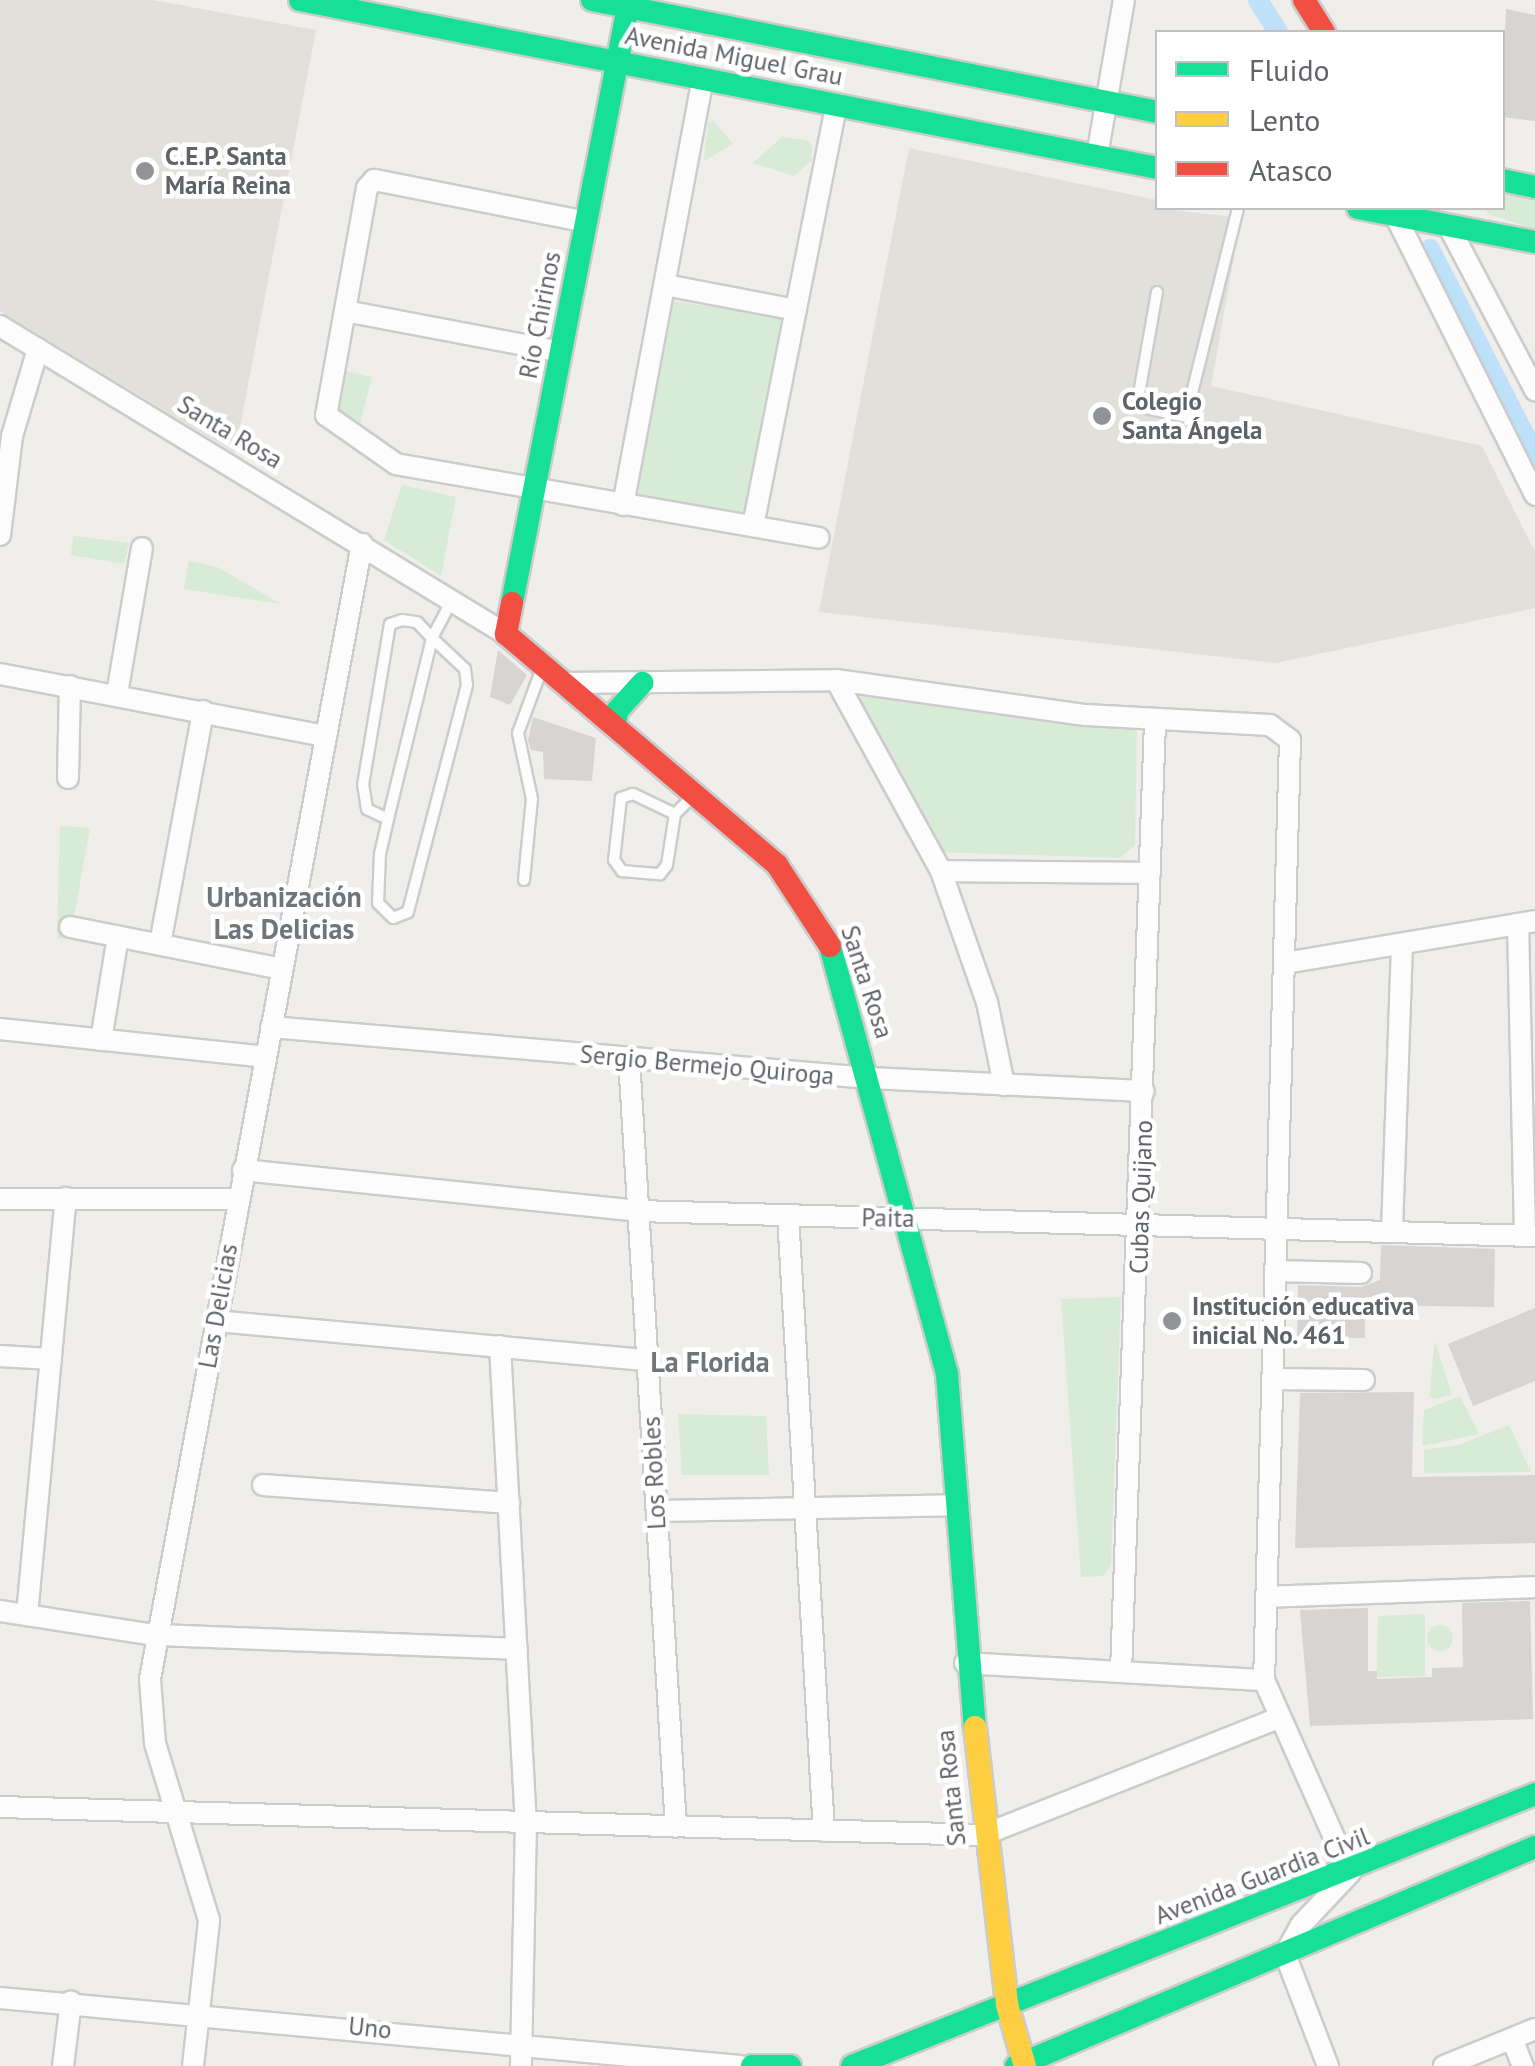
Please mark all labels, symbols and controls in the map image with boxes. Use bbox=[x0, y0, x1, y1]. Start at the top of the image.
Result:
street label: Avenida Miguel Grau bbox=[623, 20, 845, 92]
legend bbox=[1155, 30, 1505, 210]
text: Fluido bbox=[1249, 50, 1330, 89]
text: Lento bbox=[1249, 100, 1320, 139]
place label: C.E.P. Santa María Reina bbox=[165, 142, 291, 201]
text: Atasco bbox=[1249, 150, 1333, 189]
marker: C.E.P. Santa María Reina bbox=[134, 160, 156, 182]
street label: Río Chirinos bbox=[513, 249, 567, 381]
place label: Colegio Santa Ángela bbox=[1122, 387, 1263, 446]
street label: Santa Rosa bbox=[172, 389, 288, 475]
marker: Colegio Santa Ángela bbox=[1091, 405, 1113, 427]
district label: Urbanización Las Delicias bbox=[206, 880, 362, 946]
street label: Santa Rosa bbox=[835, 922, 899, 1042]
street label: Sergio Bermejo Quiroga bbox=[579, 1039, 835, 1091]
street label: Cubas Quijano bbox=[1123, 1120, 1159, 1274]
street label: Paita bbox=[861, 1203, 915, 1233]
street label: Las Delicias bbox=[192, 1241, 244, 1371]
place label: Institución educativa inicial No. 461 bbox=[1192, 1292, 1414, 1351]
marker: Institución educativa inicial No. 461 bbox=[1161, 1310, 1183, 1332]
district label: La Florida bbox=[650, 1345, 770, 1379]
street label: Los Robles bbox=[636, 1416, 672, 1530]
street label: Santa Rosa bbox=[930, 1728, 972, 1848]
street label: Avenida Guardia Civil bbox=[1151, 1821, 1373, 1931]
street label: Uno bbox=[347, 2011, 393, 2045]

